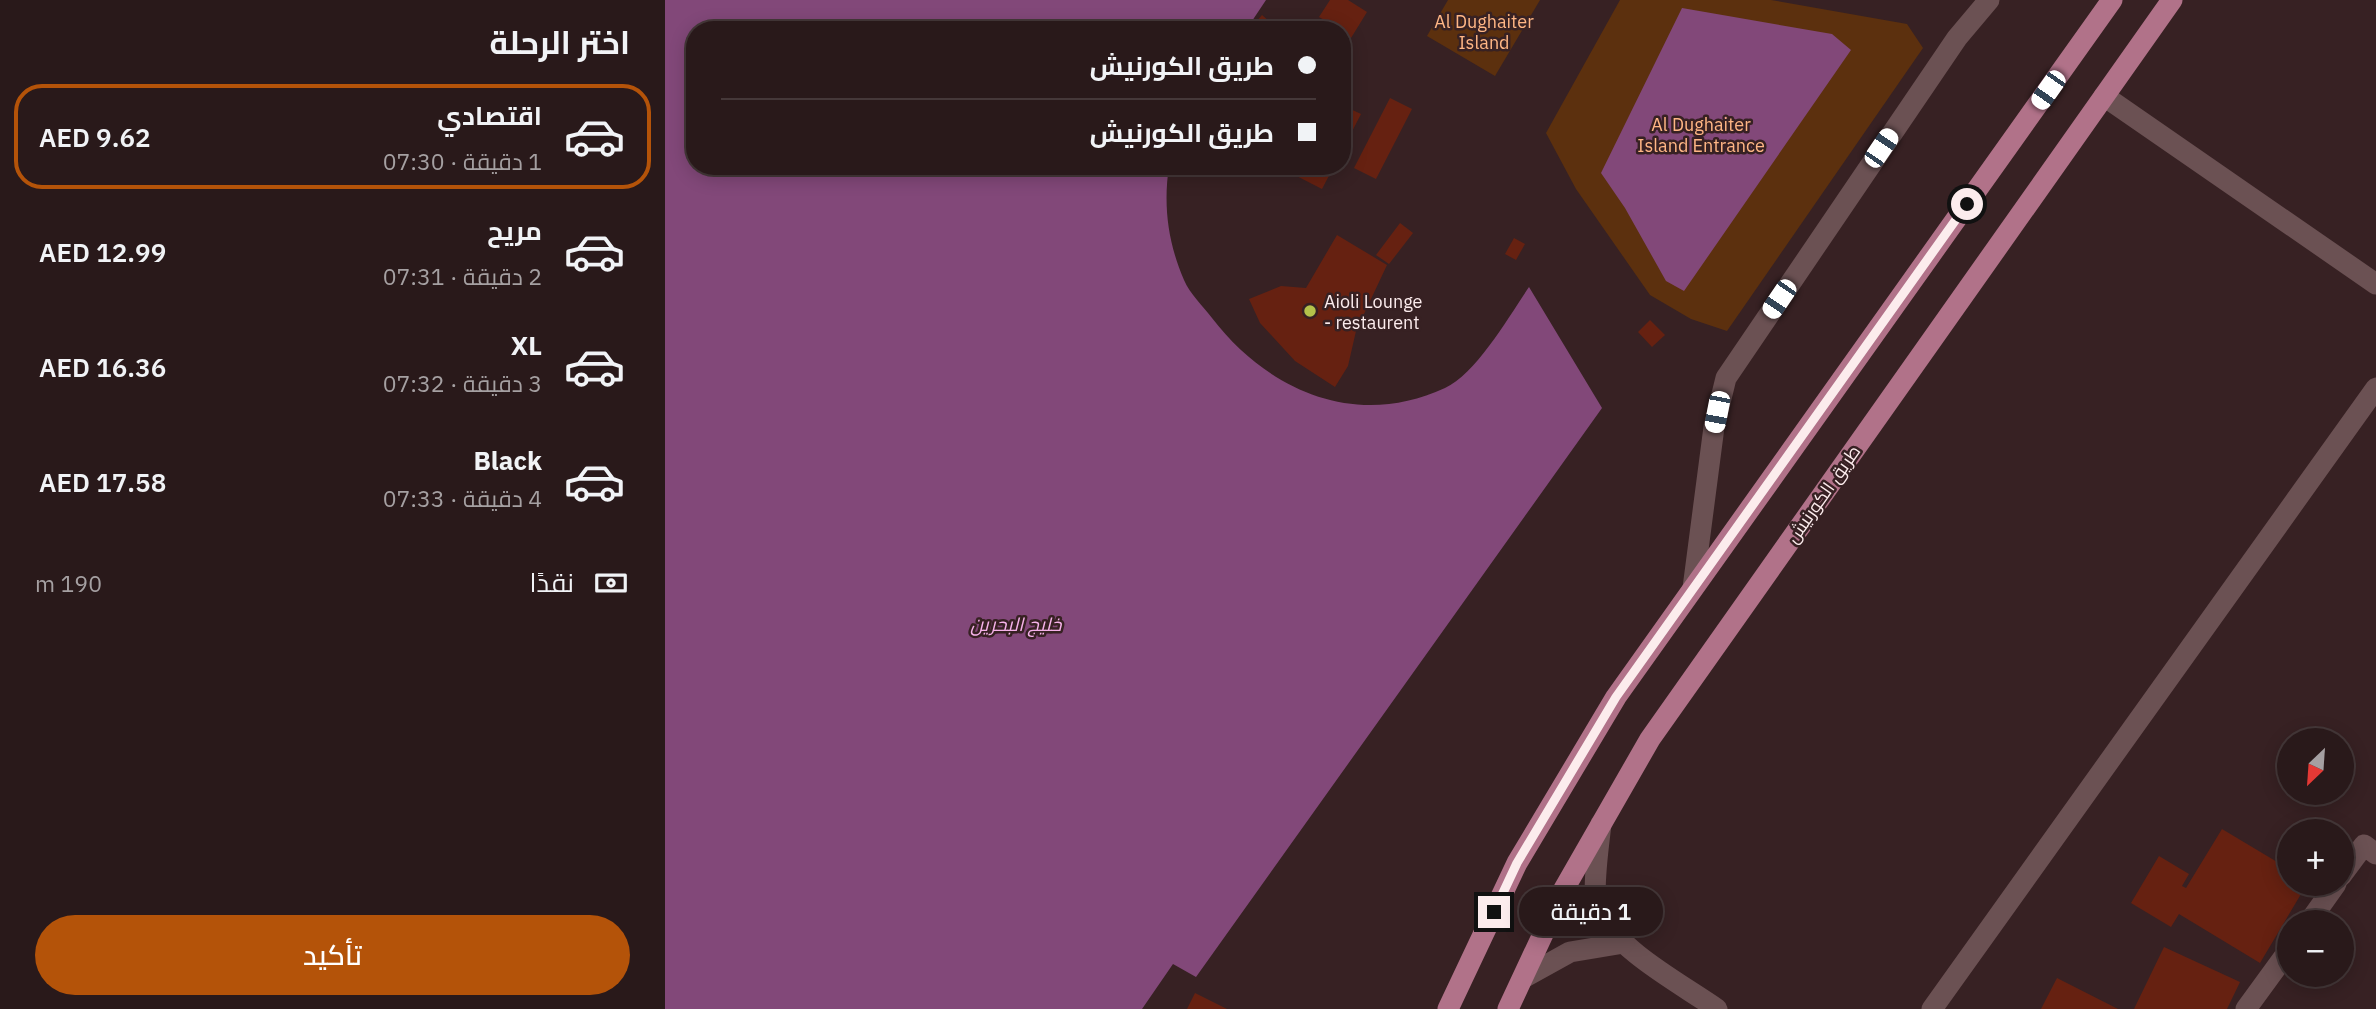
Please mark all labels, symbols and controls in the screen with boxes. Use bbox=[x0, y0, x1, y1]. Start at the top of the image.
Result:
park label: Al Dughaiter Island bbox=[1434, 10, 1534, 54]
text: اختر الرحلة bbox=[489, 21, 630, 63]
text: طريق الكورنيش bbox=[1090, 48, 1274, 82]
car bbox=[2028, 67, 2069, 113]
text: اقتصادي bbox=[437, 98, 542, 132]
icon: car bbox=[563, 105, 626, 168]
park label: Al Dughaiter Island Entrance bbox=[1637, 113, 1765, 157]
text: طريق الكورنيش bbox=[1090, 115, 1274, 149]
text: AED 9.62 bbox=[39, 120, 151, 154]
car bbox=[1861, 125, 1902, 171]
text: 1 دقيقة · 07:30 bbox=[383, 146, 542, 176]
route start bbox=[1951, 188, 1983, 220]
text: مريح bbox=[487, 213, 542, 247]
icon: car bbox=[563, 220, 626, 283]
text: AED 12.99 bbox=[39, 235, 166, 269]
text: 2 دقيقة · 07:31 bbox=[383, 261, 542, 291]
car bbox=[1759, 276, 1800, 322]
place label: Aioli Lounge - restaurent bbox=[1324, 290, 1423, 334]
marker: Aioli Lounge - restaurent bbox=[1302, 303, 1318, 319]
text: XL bbox=[511, 328, 542, 362]
icon: car bbox=[563, 335, 626, 398]
text: AED 16.36 bbox=[39, 350, 166, 384]
text: 3 دقيقة · 07:32 bbox=[383, 368, 542, 398]
car bbox=[1703, 389, 1732, 435]
street label: طريق الكورنيش bbox=[1781, 440, 1866, 548]
text: Black bbox=[474, 443, 542, 477]
icon: car bbox=[563, 450, 626, 513]
text: AED 17.58 bbox=[39, 465, 166, 499]
text: 4 دقيقة · 07:33 bbox=[383, 483, 542, 513]
icon: cash bbox=[592, 564, 630, 602]
text: نقدًا bbox=[530, 565, 574, 599]
text: 190 m bbox=[35, 568, 102, 598]
water label: خليج البحرين bbox=[970, 612, 1063, 638]
north arrow bbox=[2277, 728, 2354, 805]
map controls bbox=[2277, 728, 2354, 987]
button: + bbox=[2277, 819, 2354, 896]
callout: 1 دقيقة bbox=[1519, 888, 1662, 936]
route end bbox=[1478, 896, 1510, 928]
text: 1 دقيقة bbox=[1551, 896, 1631, 926]
button: − bbox=[2277, 910, 2354, 987]
button: تأكيد bbox=[35, 915, 630, 995]

